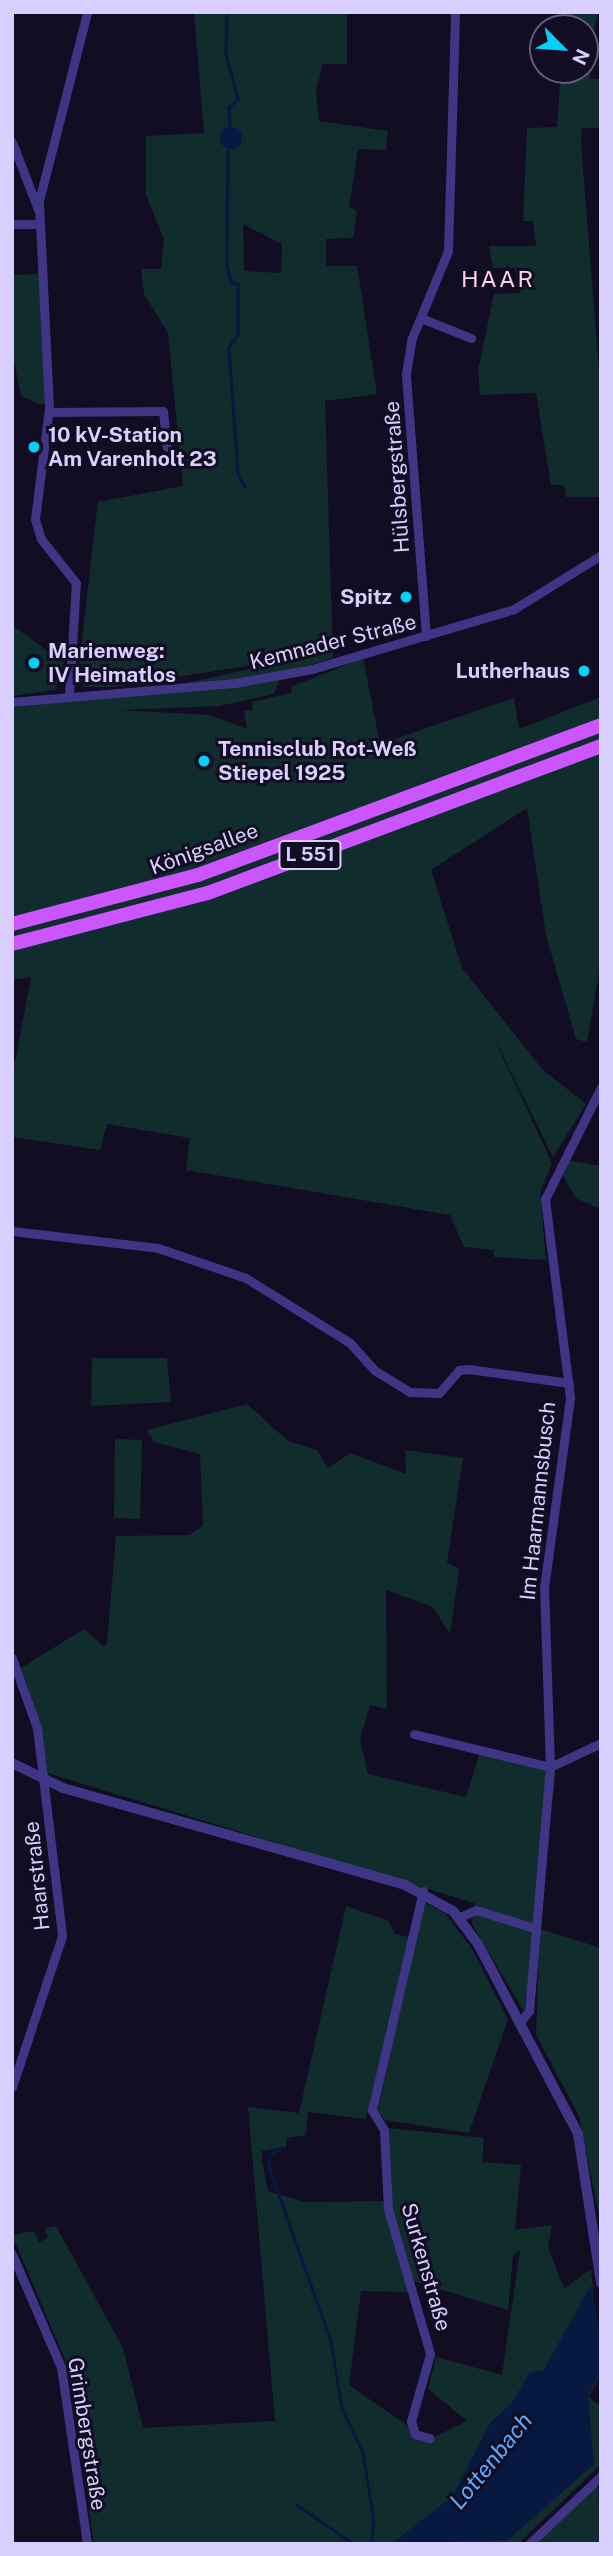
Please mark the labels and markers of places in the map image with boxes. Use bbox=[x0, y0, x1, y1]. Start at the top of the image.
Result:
place label: 10 kV-Station Am Varenholt 23 bbox=[48, 422, 217, 472]
marker: 10 kV-Station Am Varenholt 23 bbox=[26, 439, 42, 455]
place label: Spitz bbox=[340, 584, 392, 610]
marker: Spitz bbox=[398, 589, 414, 605]
place label: Marienweg: IV Heimatlos bbox=[48, 638, 176, 688]
marker: Marienweg: IV Heimatlos bbox=[26, 655, 42, 671]
place label: Lutherhaus bbox=[455, 658, 570, 684]
marker: Lutherhaus bbox=[576, 663, 592, 679]
place label: Tennisclub Rot-Weß Stiepel 1925 bbox=[218, 736, 417, 786]
marker: Tennisclub Rot-Weß Stiepel 1925 bbox=[196, 753, 212, 769]

